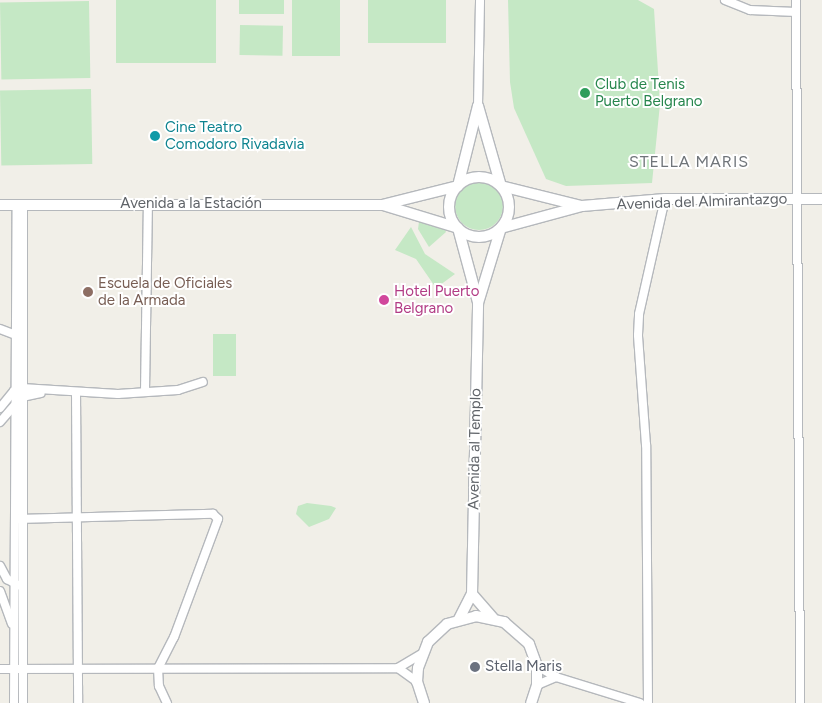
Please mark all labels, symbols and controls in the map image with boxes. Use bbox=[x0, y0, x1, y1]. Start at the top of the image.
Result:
place label: Club de Tenis Puerto Belgrano bbox=[595, 75, 703, 110]
marker: Club de Tenis Puerto Belgrano bbox=[579, 87, 591, 99]
place label: Cine Teatro Comodoro Rivadavia bbox=[165, 118, 304, 153]
marker: Cine Teatro Comodoro Rivadavia bbox=[149, 130, 161, 142]
district label: STELLA MARIS bbox=[627, 152, 751, 172]
street label: Avenida del Almirantazgo bbox=[616, 190, 788, 214]
street label: Avenida a la Estación bbox=[120, 195, 262, 213]
place label: Escuela de Oficiales de la Armada bbox=[98, 274, 232, 309]
place label: Hotel Puerto Belgrano bbox=[394, 282, 479, 317]
marker: Escuela de Oficiales de la Armada bbox=[82, 286, 94, 298]
marker: Hotel Puerto Belgrano bbox=[378, 294, 390, 306]
street label: Avenida al Templo bbox=[465, 388, 485, 510]
place label: Stella Maris bbox=[485, 658, 562, 676]
marker: Stella Maris bbox=[469, 661, 481, 673]

